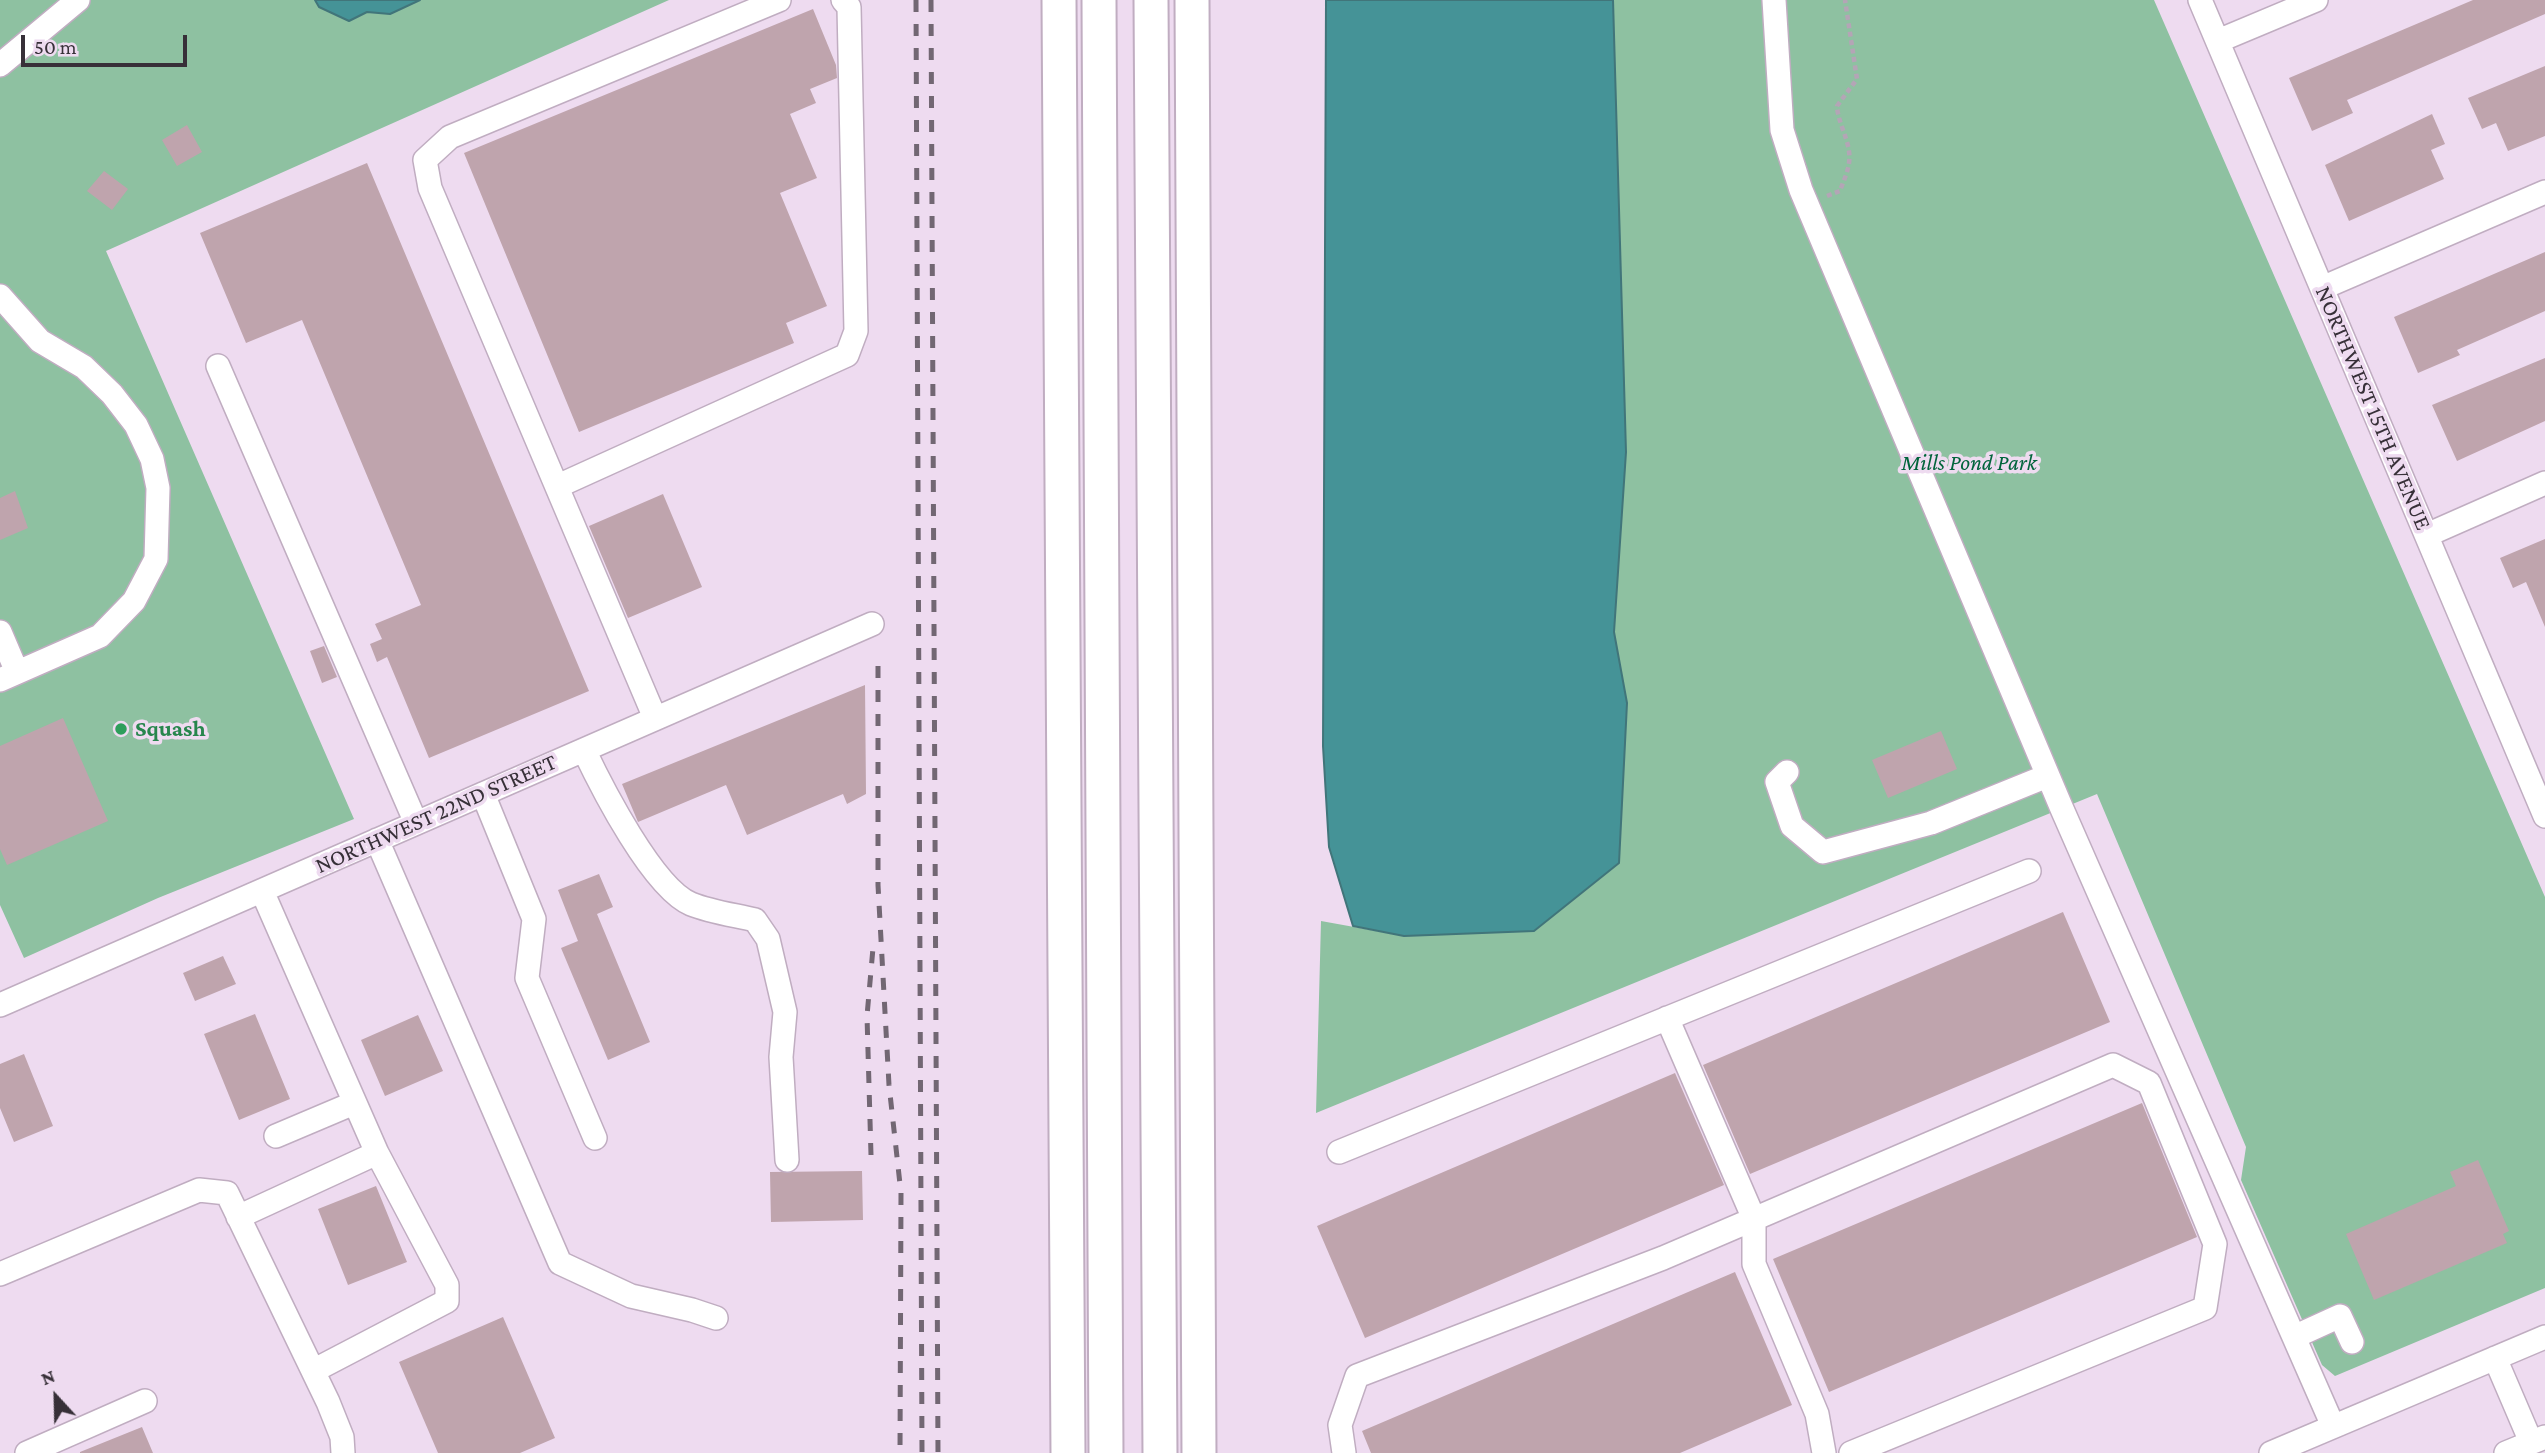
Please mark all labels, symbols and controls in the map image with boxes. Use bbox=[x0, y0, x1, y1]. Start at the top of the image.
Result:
scale bar bbox=[24, 21, 191, 65]
text: 50 m bbox=[34, 35, 77, 59]
street label: NORTHWEST 15TH AVENUE bbox=[2309, 282, 2437, 534]
park label: Mills Pond Park bbox=[1901, 449, 2037, 477]
place label: Squash bbox=[135, 715, 206, 743]
marker: Squash bbox=[113, 721, 129, 737]
street label: NORTHWEST 22ND STREET bbox=[311, 748, 561, 880]
north arrow bbox=[21, 1362, 91, 1432]
text: N bbox=[38, 1365, 58, 1389]

